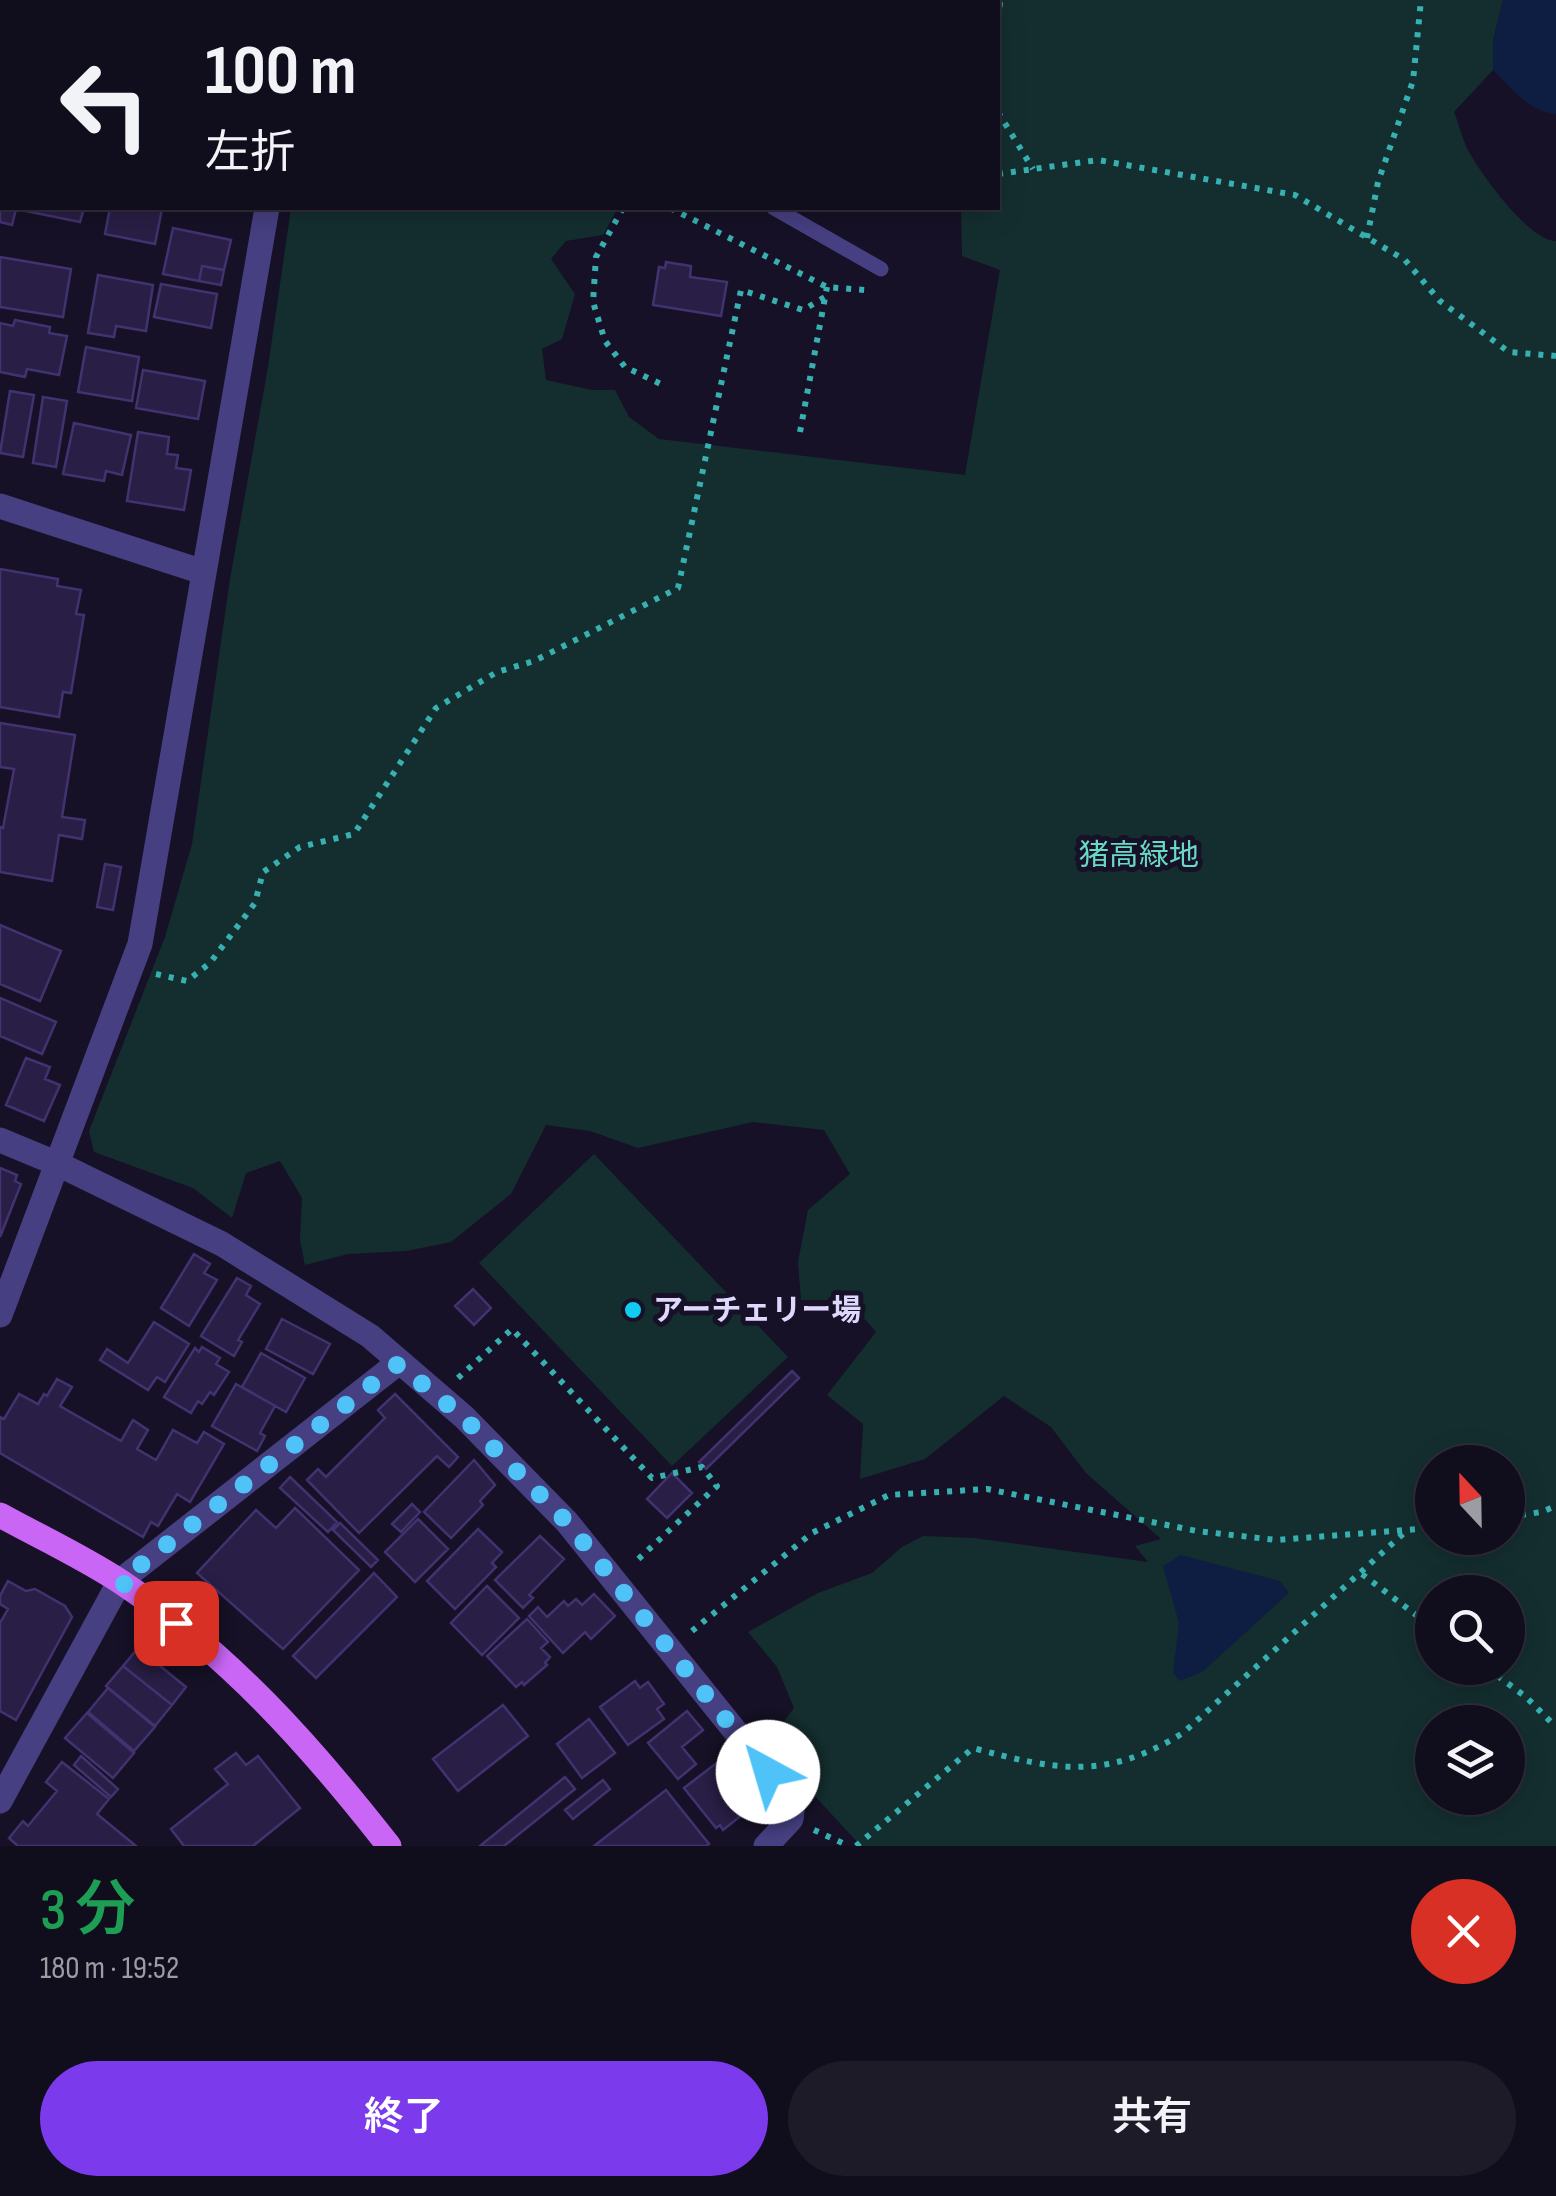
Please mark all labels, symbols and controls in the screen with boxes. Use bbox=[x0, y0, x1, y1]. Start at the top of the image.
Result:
text: 100 m bbox=[205, 30, 356, 114]
icon: left bbox=[40, 40, 170, 170]
text: 左折 bbox=[205, 126, 295, 181]
park label: 猪高緑地 bbox=[1079, 838, 1199, 874]
place label: アーチェリー場 bbox=[653, 1293, 861, 1329]
marker: アーチェリー場 bbox=[622, 1299, 644, 1321]
north arrow bbox=[1415, 1445, 1525, 1555]
map controls bbox=[1415, 1445, 1525, 1815]
button: search bbox=[1415, 1575, 1525, 1685]
pin bbox=[134, 1581, 219, 1666]
icon: arrive bbox=[149, 1596, 204, 1651]
button: layers bbox=[1415, 1705, 1525, 1815]
position arrow bbox=[716, 1720, 820, 1824]
text: 3 分 bbox=[40, 1875, 136, 1947]
button: close bbox=[1411, 1879, 1516, 1984]
text: 180 m · 19:52 bbox=[40, 1949, 179, 1988]
button: 終了 bbox=[40, 2061, 768, 2176]
button: 共有 bbox=[788, 2061, 1516, 2176]

